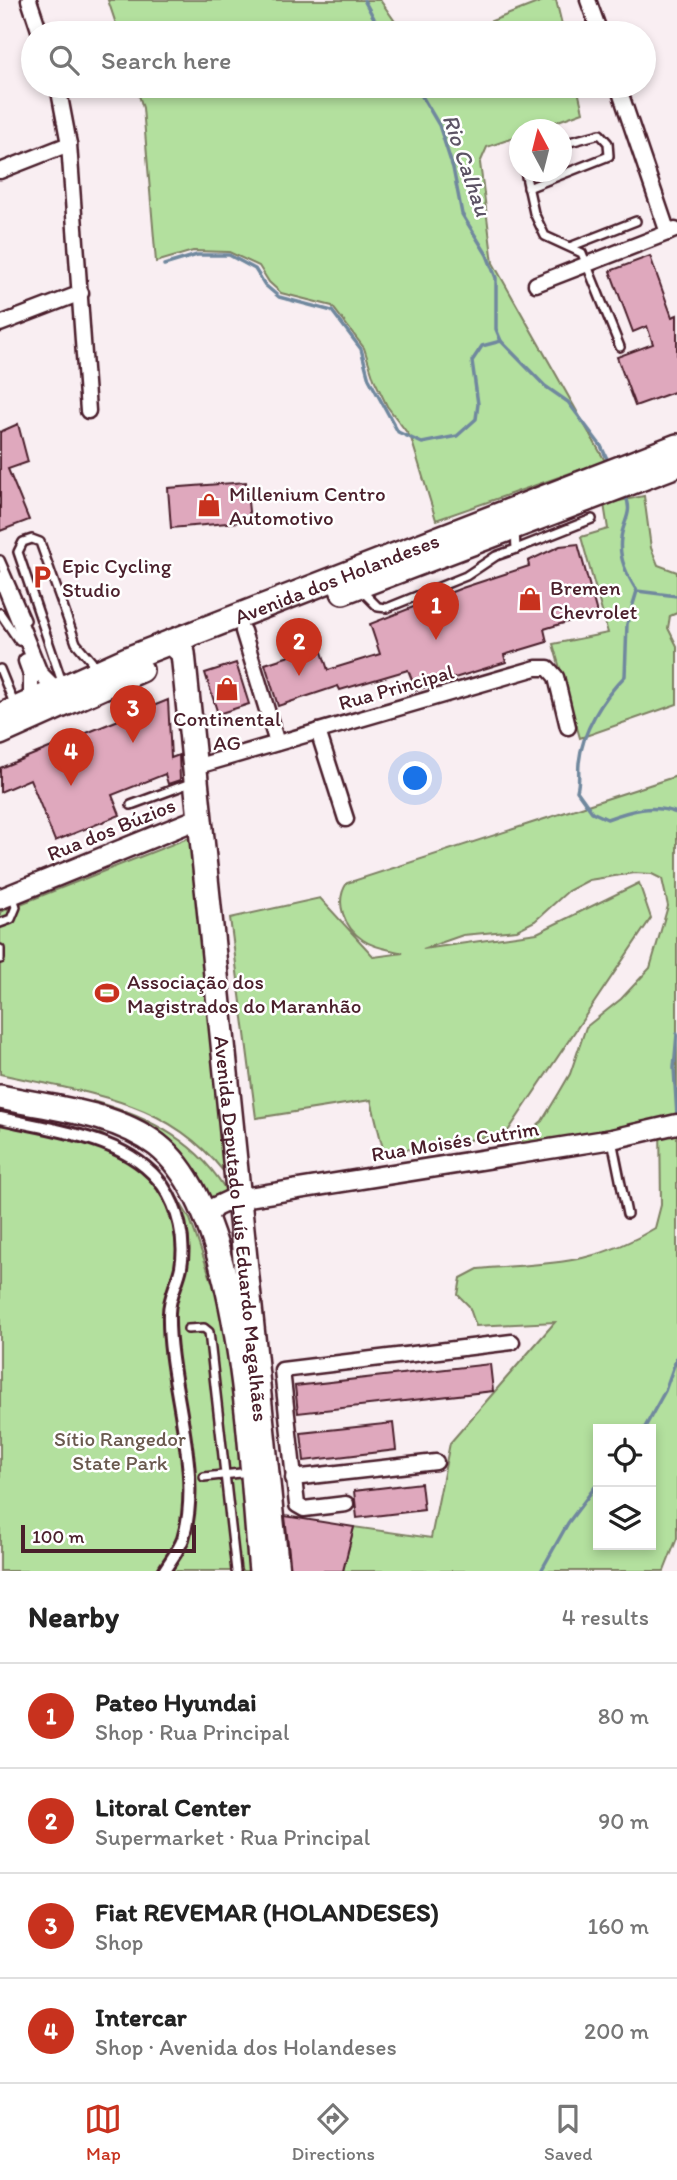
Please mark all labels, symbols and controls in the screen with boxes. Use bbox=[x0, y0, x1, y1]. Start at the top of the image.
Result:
search box bbox=[21, 21, 656, 98]
icon: search bbox=[45, 41, 83, 79]
text: Search here bbox=[101, 44, 231, 76]
water label: Rio Calhau bbox=[436, 110, 498, 220]
north arrow bbox=[509, 119, 572, 182]
place label: Millenium Centro Automotivo bbox=[229, 481, 386, 530]
shop icon: Millenium Centro Automotivo bbox=[195, 491, 223, 519]
street label: Avenida dos Holandeses bbox=[231, 527, 442, 629]
place label: Epic Cycling Studio bbox=[62, 553, 172, 602]
parking icon: Epic Cycling Studio bbox=[28, 563, 56, 591]
place label: Bremen Chevrolet bbox=[550, 575, 638, 624]
pin: 1 bbox=[413, 582, 459, 640]
shop icon: Bremen Chevrolet bbox=[516, 585, 544, 613]
pin: 2 bbox=[276, 618, 322, 676]
street label: Rua Principal bbox=[335, 659, 457, 715]
shop icon: Continental AG bbox=[213, 675, 241, 703]
pin: 3 bbox=[110, 685, 156, 743]
place label: Continental AG bbox=[173, 706, 281, 755]
pin: 4 bbox=[48, 728, 94, 786]
your location bbox=[398, 761, 432, 795]
street label: Rua dos Búzios bbox=[43, 792, 179, 866]
place label: Associação dos Magistrados do Maranhão bbox=[127, 969, 361, 1018]
sports icon: Associação dos Magistrados do Maranhão bbox=[93, 979, 121, 1007]
street label: Avenida Deputado Luís Eduardo Magalhães bbox=[210, 1035, 274, 1423]
street label: Rua Moisés Cutrim bbox=[369, 1115, 541, 1167]
map controls bbox=[593, 1424, 656, 1550]
button: locate bbox=[593, 1424, 656, 1487]
park label: Sítio Rangedor State Park bbox=[54, 1426, 186, 1475]
button: layers bbox=[593, 1487, 656, 1550]
scale bar bbox=[21, 1522, 196, 1554]
text: 100 m bbox=[32, 1525, 84, 1548]
text: Nearby bbox=[28, 1598, 119, 1635]
text: 4 results bbox=[562, 1603, 649, 1631]
text: Pateo Hyundai bbox=[95, 1686, 257, 1718]
text: 1 bbox=[46, 1702, 56, 1730]
text: 80 m bbox=[598, 1702, 649, 1730]
text: Shop · Rua Principal bbox=[95, 1718, 289, 1746]
text: Litoral Center bbox=[95, 1791, 250, 1823]
text: 2 bbox=[45, 1807, 57, 1835]
text: 90 m bbox=[598, 1807, 649, 1835]
text: Supermarket · Rua Principal bbox=[95, 1823, 370, 1851]
text: Fiat REVEMAR (HOLANDESES) bbox=[95, 1896, 439, 1928]
text: 3 bbox=[45, 1912, 57, 1940]
text: 160 m bbox=[587, 1912, 649, 1940]
text: Shop bbox=[95, 1928, 143, 1956]
text: Intercar bbox=[95, 2001, 187, 2033]
text: 4 bbox=[44, 2017, 58, 2045]
text: 200 m bbox=[584, 2017, 649, 2045]
text: Shop · Avenida dos Holandeses bbox=[95, 2033, 397, 2061]
tab: Map bbox=[84, 2100, 122, 2165]
tab: Directions bbox=[291, 2100, 375, 2165]
tab: Saved bbox=[544, 2100, 592, 2165]

